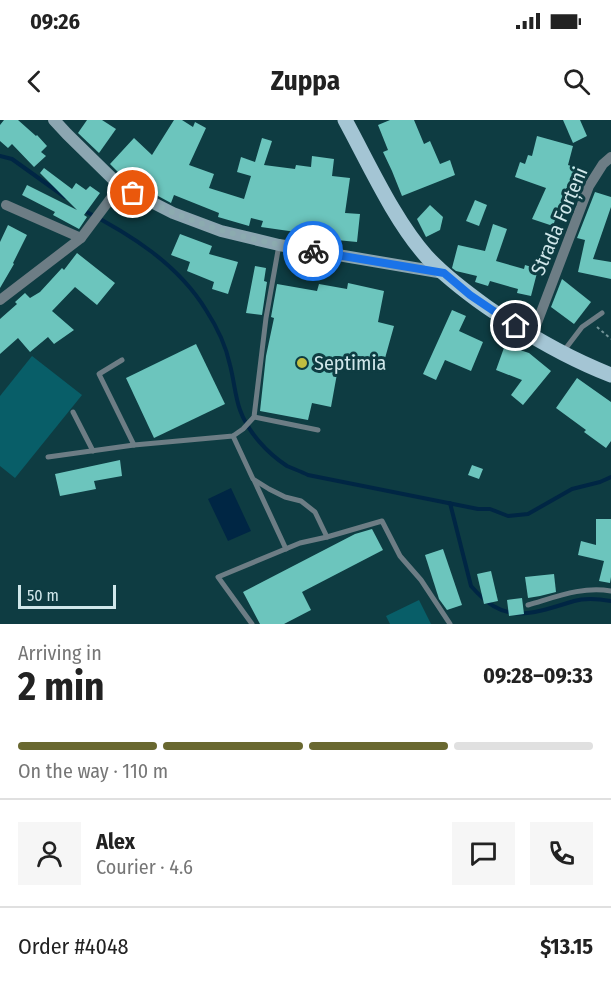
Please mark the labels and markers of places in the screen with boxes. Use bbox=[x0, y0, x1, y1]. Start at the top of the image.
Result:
pin bbox=[107, 167, 158, 218]
pin bbox=[490, 300, 541, 351]
place label: Septimia bbox=[314, 351, 386, 375]
marker: Septimia bbox=[295, 356, 309, 370]

